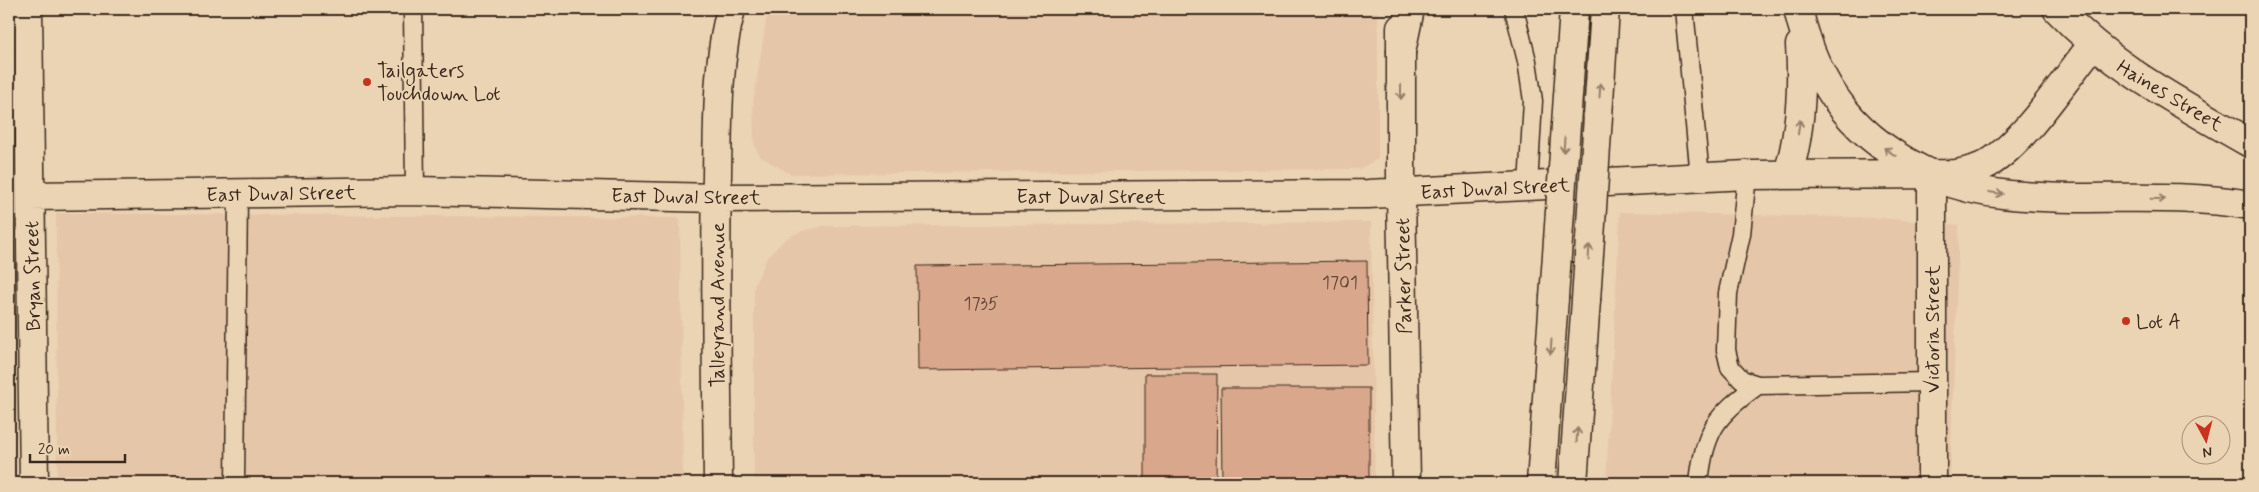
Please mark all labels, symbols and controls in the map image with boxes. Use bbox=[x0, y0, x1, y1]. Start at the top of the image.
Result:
street label: Haines Street bbox=[2111, 54, 2227, 139]
place label: Tailgaters Touchdown Lot bbox=[377, 58, 500, 108]
marker: Tailgaters Touchdown Lot bbox=[361, 76, 373, 88]
one-way arrow bbox=[1595, 82, 1605, 98]
one-way arrow bbox=[1396, 84, 1406, 100]
one-way arrow bbox=[1794, 119, 1804, 135]
one-way arrow bbox=[1560, 136, 1569, 152]
one-way arrow bbox=[1883, 147, 1897, 157]
street label: East Duval Street bbox=[1420, 172, 1571, 207]
street label: East Duval Street bbox=[206, 180, 356, 209]
street label: East Duval Street bbox=[611, 183, 761, 212]
street label: East Duval Street bbox=[1016, 184, 1166, 211]
one-way arrow bbox=[1988, 189, 2004, 199]
one-way arrow bbox=[2150, 194, 2166, 204]
street label: Parker Street bbox=[1390, 218, 1419, 334]
street label: Bryan Street bbox=[19, 221, 48, 331]
street label: Talleyrand Avenue bbox=[705, 222, 732, 388]
one-way arrow bbox=[1584, 244, 1594, 260]
street label: Victoria Street bbox=[1920, 265, 1947, 393]
house number: 1701 bbox=[1322, 271, 1358, 295]
house number: 1735 bbox=[963, 292, 999, 316]
place label: Lot A bbox=[2136, 309, 2181, 336]
marker: Lot A bbox=[2120, 315, 2132, 327]
one-way arrow bbox=[1546, 338, 1555, 354]
north arrow bbox=[2182, 414, 2232, 464]
one-way arrow bbox=[1572, 427, 1581, 443]
scale bar bbox=[30, 432, 125, 464]
text: 20 m bbox=[38, 440, 70, 460]
text: N bbox=[2202, 442, 2213, 461]

